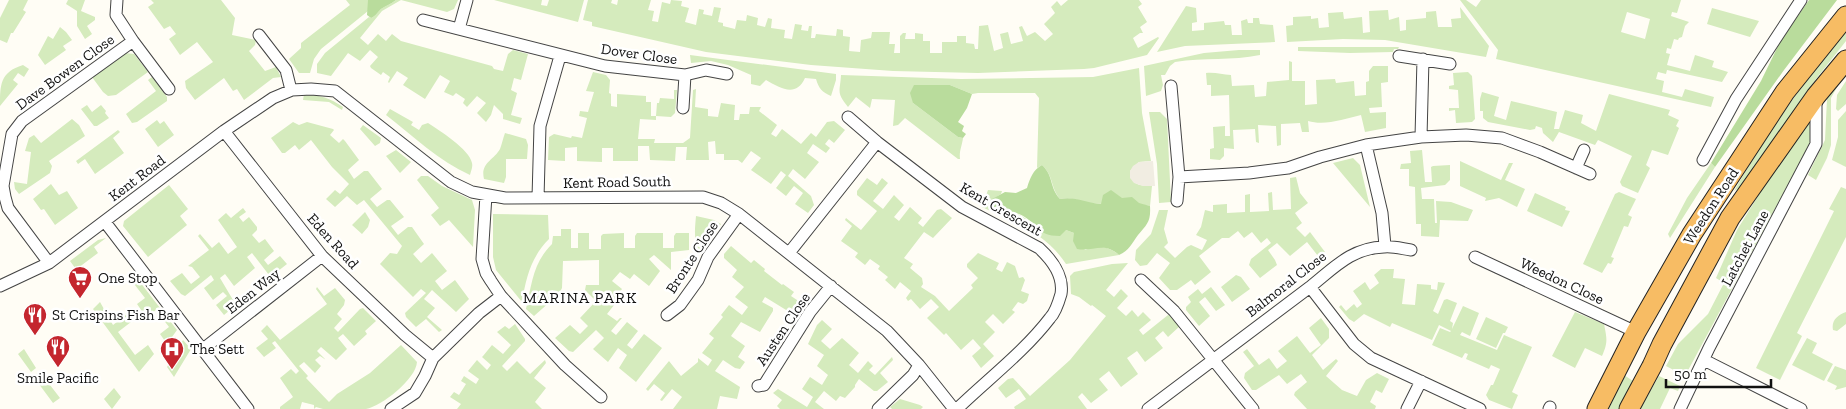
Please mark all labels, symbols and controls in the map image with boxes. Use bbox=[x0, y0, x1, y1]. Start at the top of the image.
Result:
street label: Dave Bowen Close bbox=[12, 30, 118, 114]
street label: Dover Close bbox=[600, 40, 678, 68]
street label: Kent Road bbox=[105, 150, 169, 205]
street label: Weedon Road bbox=[1680, 164, 1743, 248]
street label: Kent Road South bbox=[563, 172, 672, 192]
street label: Kent Crescent bbox=[957, 178, 1046, 240]
street label: Latchet Lane bbox=[1717, 207, 1773, 289]
street label: Eden Road bbox=[303, 210, 363, 273]
street label: Bronte Close bbox=[662, 217, 722, 297]
street label: Balmoral Close bbox=[1242, 247, 1330, 321]
street label: Weedon Close bbox=[1517, 254, 1607, 308]
street label: Eden Way bbox=[222, 264, 284, 318]
supermarket icon: One Stop bbox=[67, 265, 93, 299]
place label: One Stop bbox=[98, 269, 158, 287]
district label: MARINA PARK bbox=[523, 288, 637, 307]
street label: Austen Close bbox=[752, 289, 814, 369]
restaurant icon: St Crispins Fish Bar bbox=[22, 302, 48, 336]
place label: St Crispins Fish Bar bbox=[52, 306, 180, 324]
restaurant icon: Smile Pacific bbox=[45, 334, 71, 368]
hospital icon: The Sett bbox=[159, 336, 185, 370]
place label: The Sett bbox=[190, 340, 245, 358]
scale bar bbox=[1666, 356, 1771, 388]
text: 50 m bbox=[1674, 365, 1707, 383]
place label: Smile Pacific bbox=[17, 369, 99, 387]

